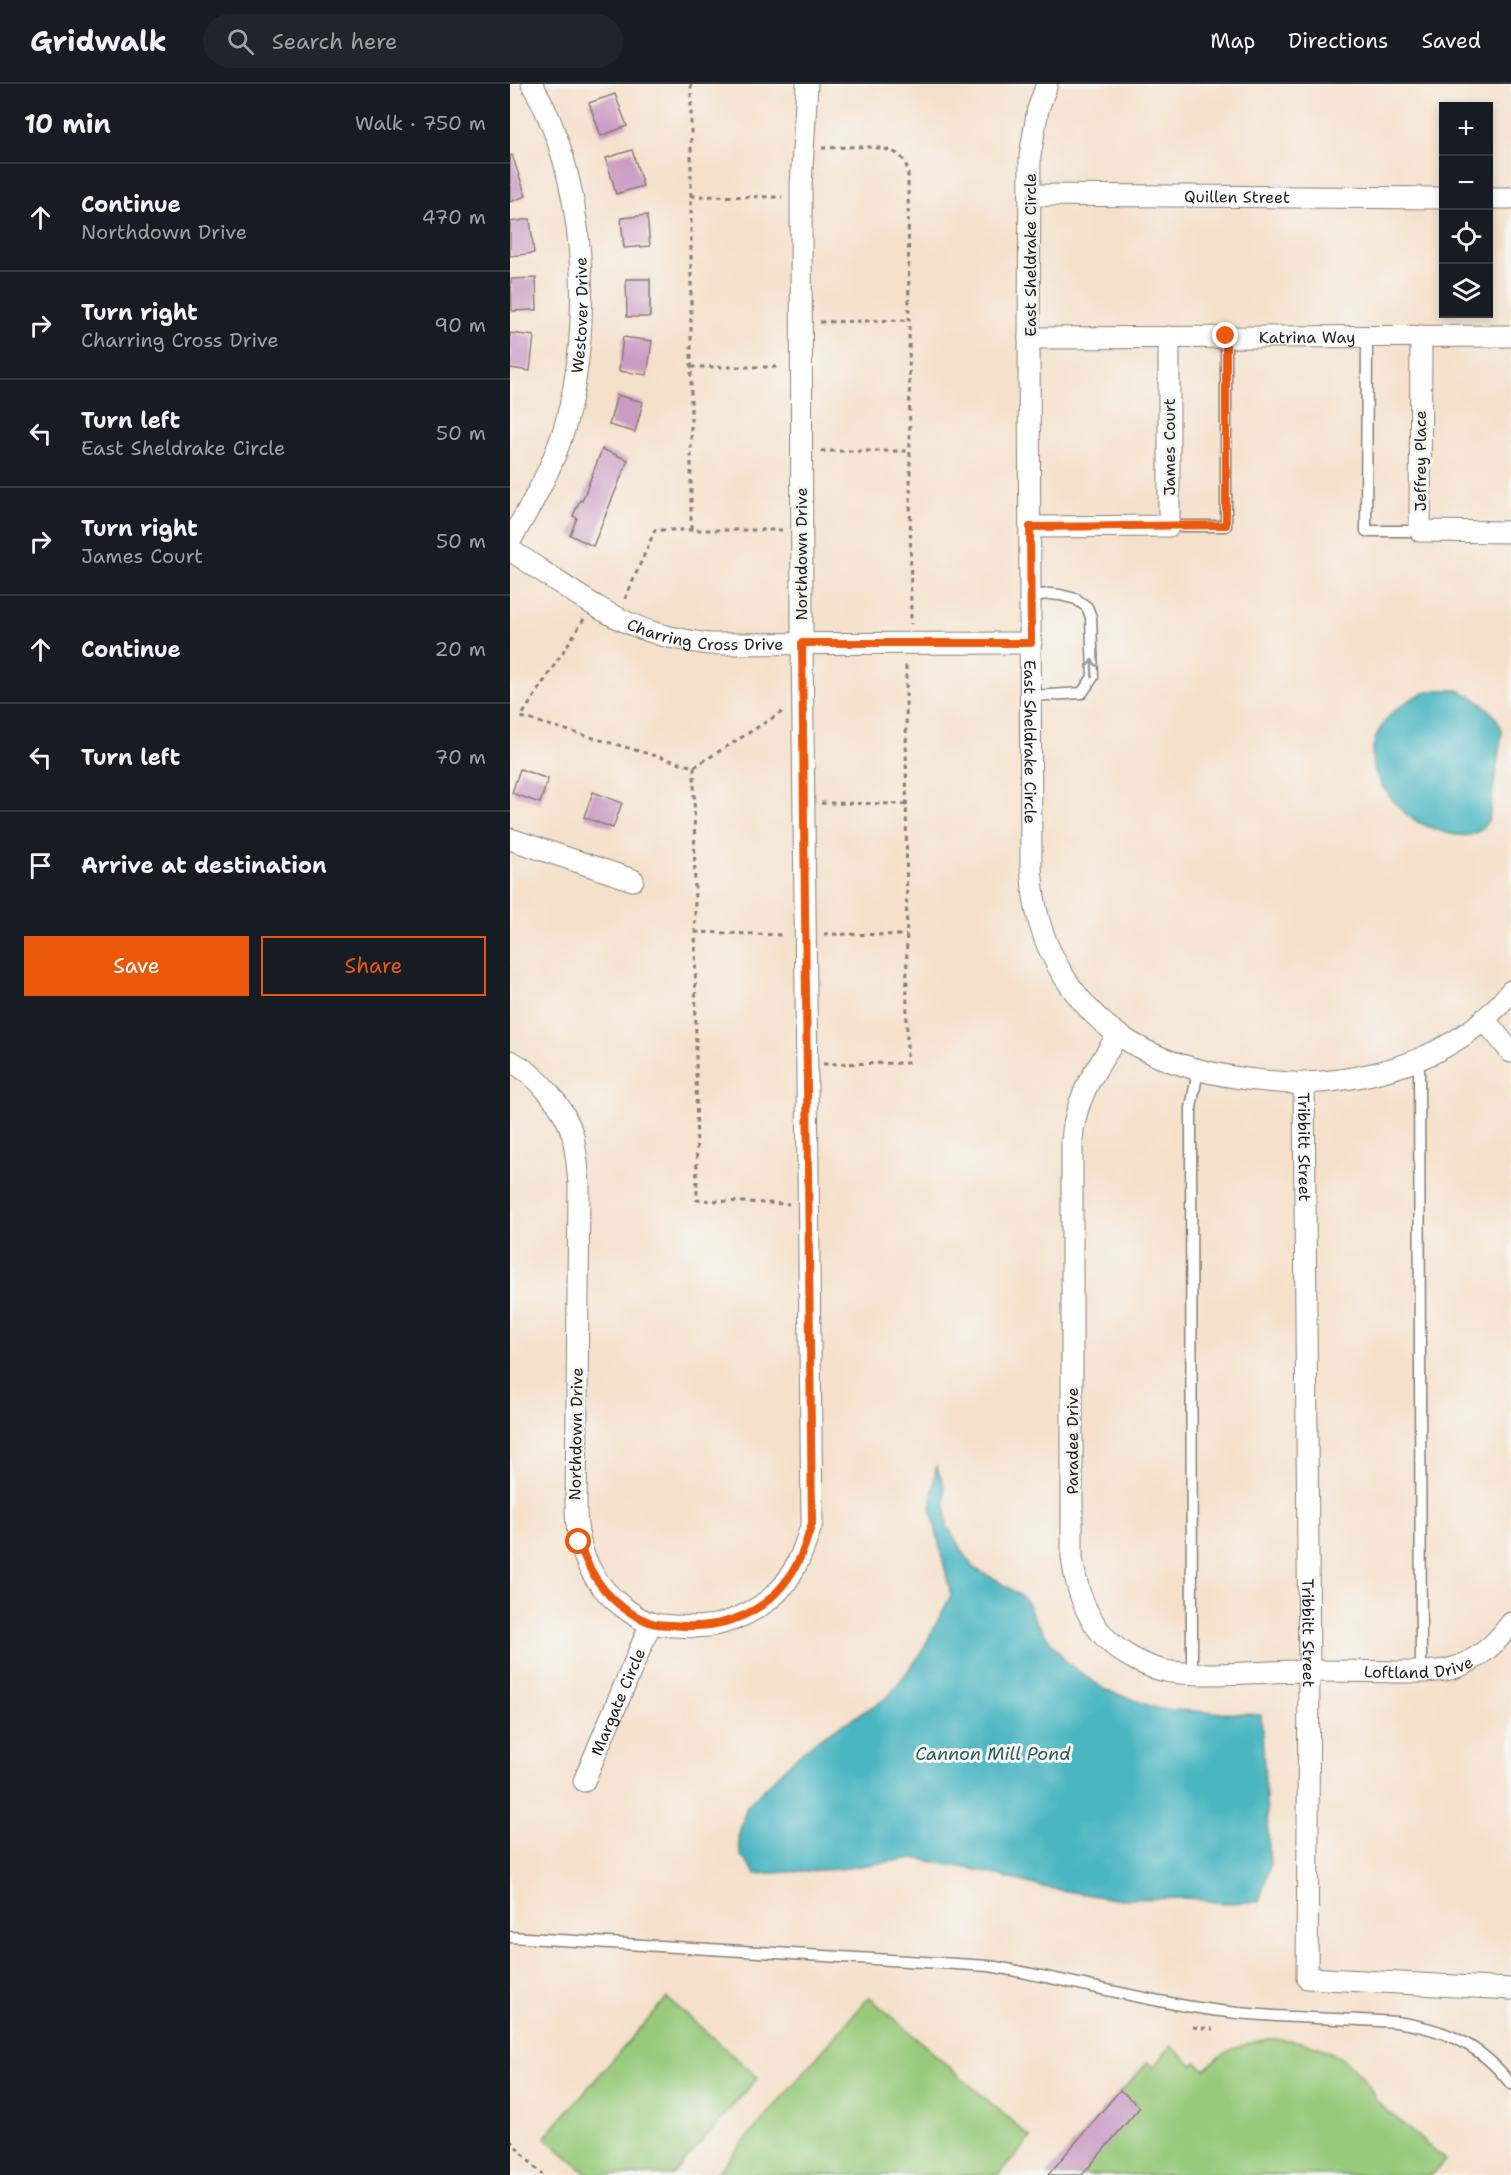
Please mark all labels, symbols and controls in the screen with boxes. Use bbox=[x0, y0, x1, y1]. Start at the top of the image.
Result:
search box bbox=[203, 14, 623, 68]
text: Gridwalk bbox=[30, 22, 167, 60]
icon: search bbox=[224, 25, 257, 58]
text: Search here bbox=[272, 27, 398, 56]
text: Map bbox=[1210, 27, 1255, 55]
text: Directions bbox=[1288, 27, 1388, 55]
text: Saved bbox=[1421, 27, 1481, 55]
map controls bbox=[1439, 102, 1493, 318]
button: + bbox=[1439, 102, 1493, 156]
text: 10 min bbox=[24, 106, 111, 141]
text: Walk · 750 m bbox=[355, 110, 486, 136]
button: − bbox=[1439, 156, 1493, 210]
street label: East Sheldrake Circle bbox=[1020, 173, 1041, 337]
street label: Quillen Street bbox=[1184, 186, 1290, 207]
text: Continue bbox=[81, 190, 181, 219]
icon: ahead bbox=[24, 201, 57, 234]
text: 470 m bbox=[422, 204, 486, 230]
button: locate bbox=[1439, 210, 1493, 264]
text: Northdown Drive bbox=[81, 219, 247, 245]
street label: Westover Drive bbox=[566, 256, 592, 375]
button: layers bbox=[1439, 264, 1493, 318]
text: Turn right bbox=[81, 298, 198, 327]
icon: right bbox=[24, 309, 57, 342]
text: 90 m bbox=[434, 312, 486, 338]
route end bbox=[1212, 322, 1238, 348]
street label: Katrina Way bbox=[1259, 326, 1355, 348]
text: Charring Cross Drive bbox=[81, 327, 279, 353]
street label: James Court bbox=[1159, 398, 1180, 496]
text: Turn left bbox=[81, 406, 180, 435]
street label: Jeffrey Place bbox=[1410, 411, 1431, 512]
icon: left bbox=[24, 417, 57, 450]
text: 50 m bbox=[436, 420, 486, 446]
text: East Sheldrake Circle bbox=[81, 435, 285, 461]
street label: Northdown Drive bbox=[791, 488, 812, 620]
text: Turn right bbox=[81, 514, 198, 543]
icon: right bbox=[24, 525, 57, 558]
text: 50 m bbox=[436, 528, 486, 554]
text: James Court bbox=[81, 543, 203, 569]
street label: Charring Cross Drive bbox=[624, 613, 783, 655]
icon: ahead bbox=[24, 633, 57, 666]
text: Continue bbox=[81, 635, 181, 664]
text: 20 m bbox=[435, 636, 486, 662]
one-way arrow bbox=[1087, 658, 1098, 678]
street label: East Sheldrake Circle bbox=[1020, 660, 1041, 824]
icon: left bbox=[24, 741, 57, 774]
text: Turn left bbox=[81, 743, 180, 772]
text: 70 m bbox=[434, 744, 486, 770]
icon: arrive bbox=[24, 849, 57, 882]
text: Arrive at destination bbox=[81, 851, 327, 880]
button: Save bbox=[24, 936, 249, 996]
button: Share bbox=[261, 936, 486, 996]
street label: Tribbitt Street bbox=[1294, 1092, 1316, 1202]
street label: Northdown Drive bbox=[564, 1367, 588, 1501]
street label: Paradee Drive bbox=[1062, 1387, 1083, 1495]
route start bbox=[565, 1528, 591, 1554]
street label: Tribbitt Street bbox=[1298, 1578, 1320, 1688]
street label: Margate Circle bbox=[586, 1645, 650, 1759]
street label: Loftland Drive bbox=[1364, 1651, 1477, 1683]
water label: Cannon Mill Pond bbox=[915, 1742, 1071, 1766]

